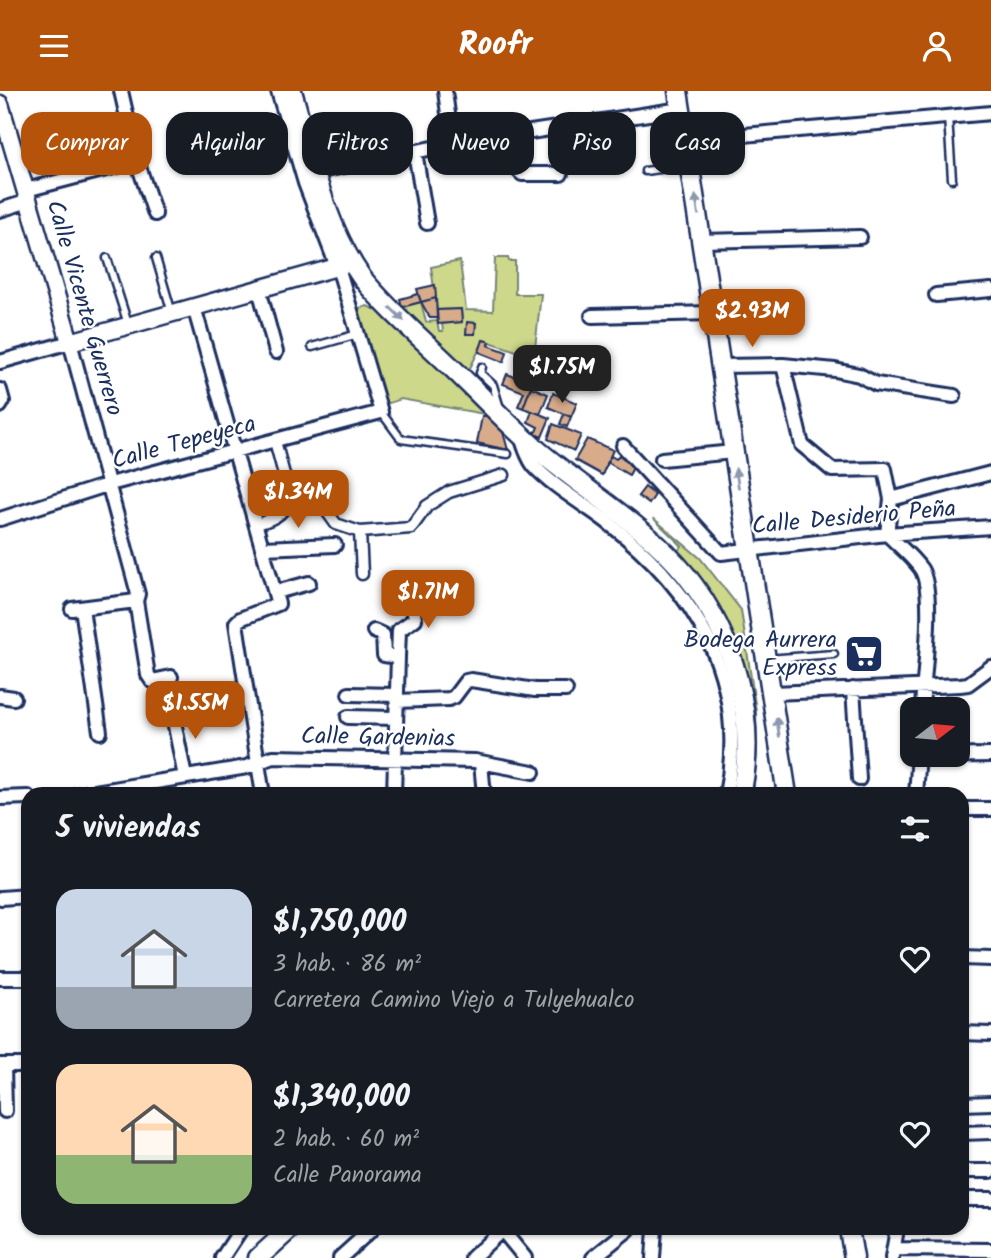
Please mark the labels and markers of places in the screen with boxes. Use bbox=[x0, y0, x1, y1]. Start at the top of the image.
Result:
pin: $2.93M bbox=[695, 289, 809, 349]
pin: $1.75M bbox=[505, 345, 619, 405]
pin: $1.34M bbox=[241, 471, 355, 530]
pin: $1.71M bbox=[371, 571, 485, 630]
place label: Bodega Aurrera Express bbox=[684, 621, 837, 688]
supermarket icon: Bodega Aurrera Express bbox=[843, 633, 885, 675]
pin: $1.55M bbox=[138, 681, 252, 741]

